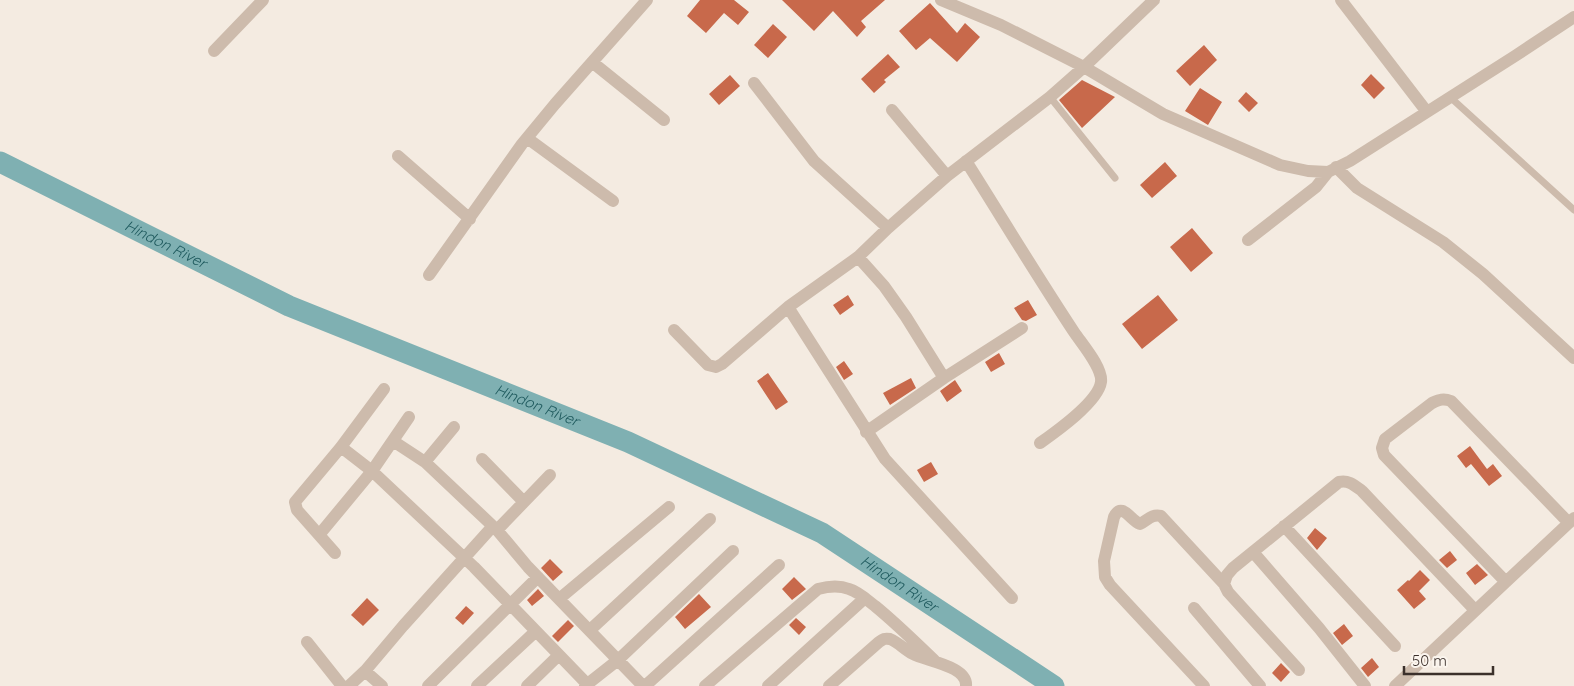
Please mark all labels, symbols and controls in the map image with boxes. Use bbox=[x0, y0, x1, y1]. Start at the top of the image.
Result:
water label: Hindon River bbox=[122, 216, 212, 273]
water label: Hindon River bbox=[492, 380, 584, 431]
water label: Hindon River bbox=[857, 551, 944, 617]
scale bar bbox=[1404, 644, 1493, 676]
text: 50 m bbox=[1412, 651, 1447, 670]

